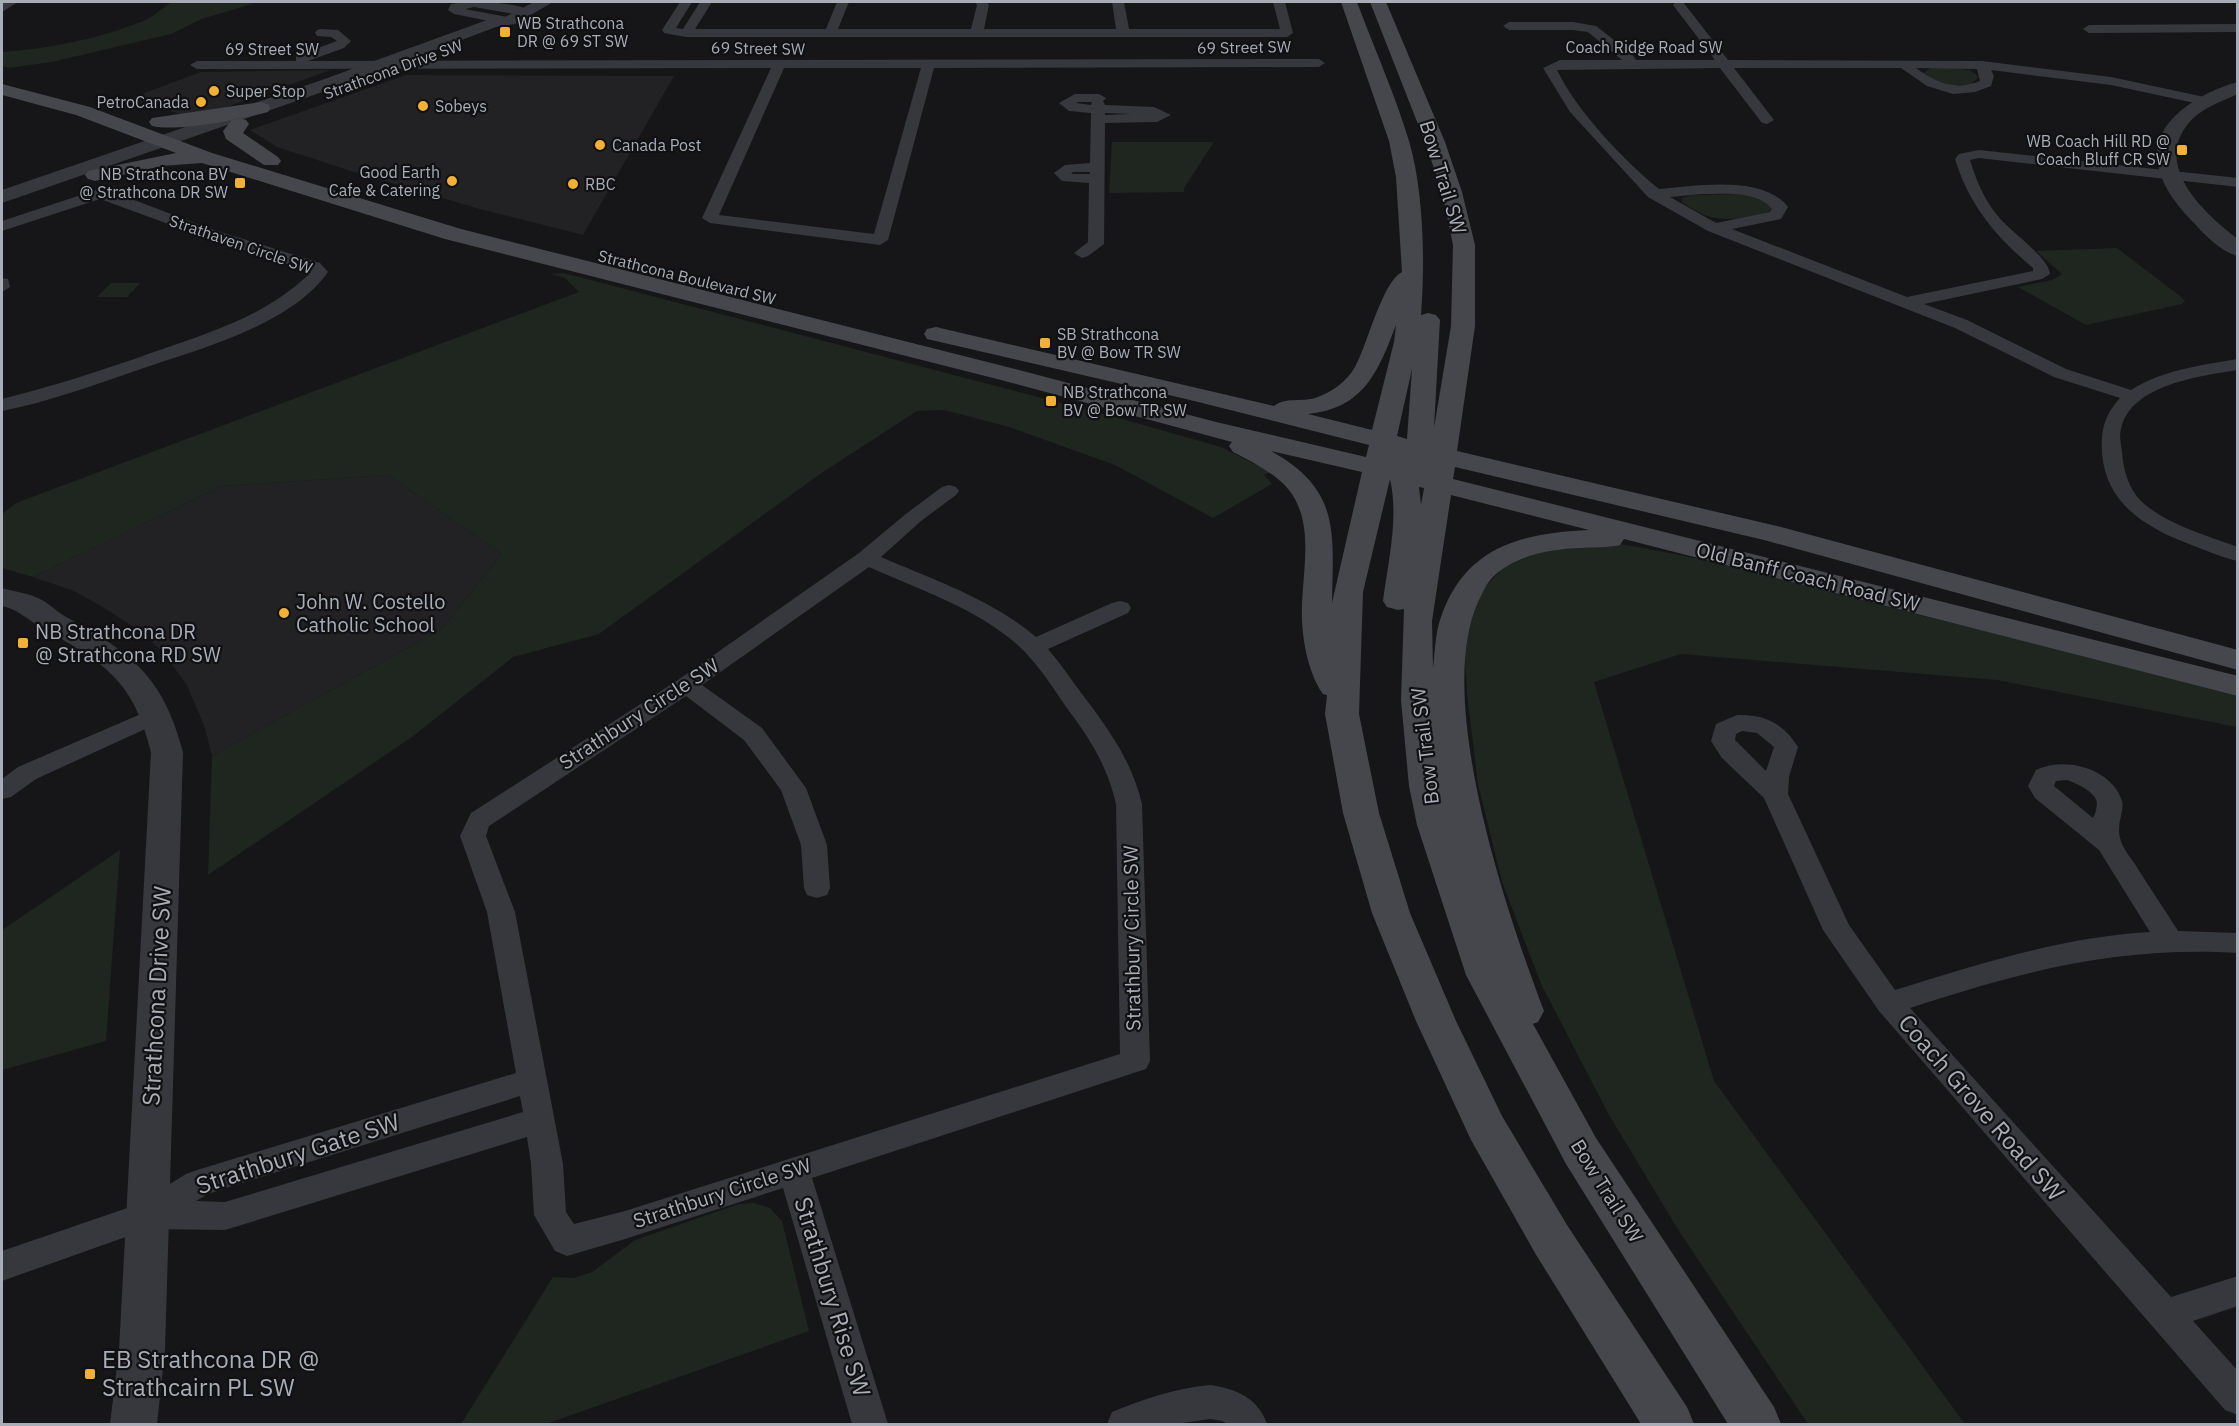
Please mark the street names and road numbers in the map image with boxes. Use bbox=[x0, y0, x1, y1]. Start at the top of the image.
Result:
street label: Strathcona Drive SW bbox=[321, 34, 465, 104]
street label: 69 Street SW bbox=[1197, 36, 1291, 58]
street label: 69 Street SW bbox=[711, 37, 805, 59]
street label: Coach Ridge Road SW bbox=[1566, 37, 1722, 57]
street label: 69 Street SW bbox=[225, 39, 319, 59]
street label: Bow Trail SW bbox=[1413, 117, 1474, 237]
street label: Strathaven Circle SW bbox=[167, 210, 315, 278]
street label: Strathcona Boulevard SW bbox=[596, 245, 778, 309]
street label: Old Banff Coach Road SW bbox=[1694, 536, 1923, 617]
street label: Strathbury Circle SW bbox=[554, 652, 724, 775]
street label: Bow Trail SW bbox=[1404, 686, 1445, 806]
street label: Strathbury Circle SW bbox=[1116, 845, 1147, 1031]
street label: Strathcona Drive SW bbox=[134, 885, 178, 1107]
street label: Coach Grove Road SW bbox=[1892, 1007, 2072, 1208]
street label: Strathbury Gate SW bbox=[192, 1105, 404, 1201]
street label: Bow Trail SW bbox=[1565, 1134, 1650, 1248]
street label: Strathbury Circle SW bbox=[629, 1151, 814, 1234]
street label: Strathbury Rise SW bbox=[787, 1193, 879, 1401]

